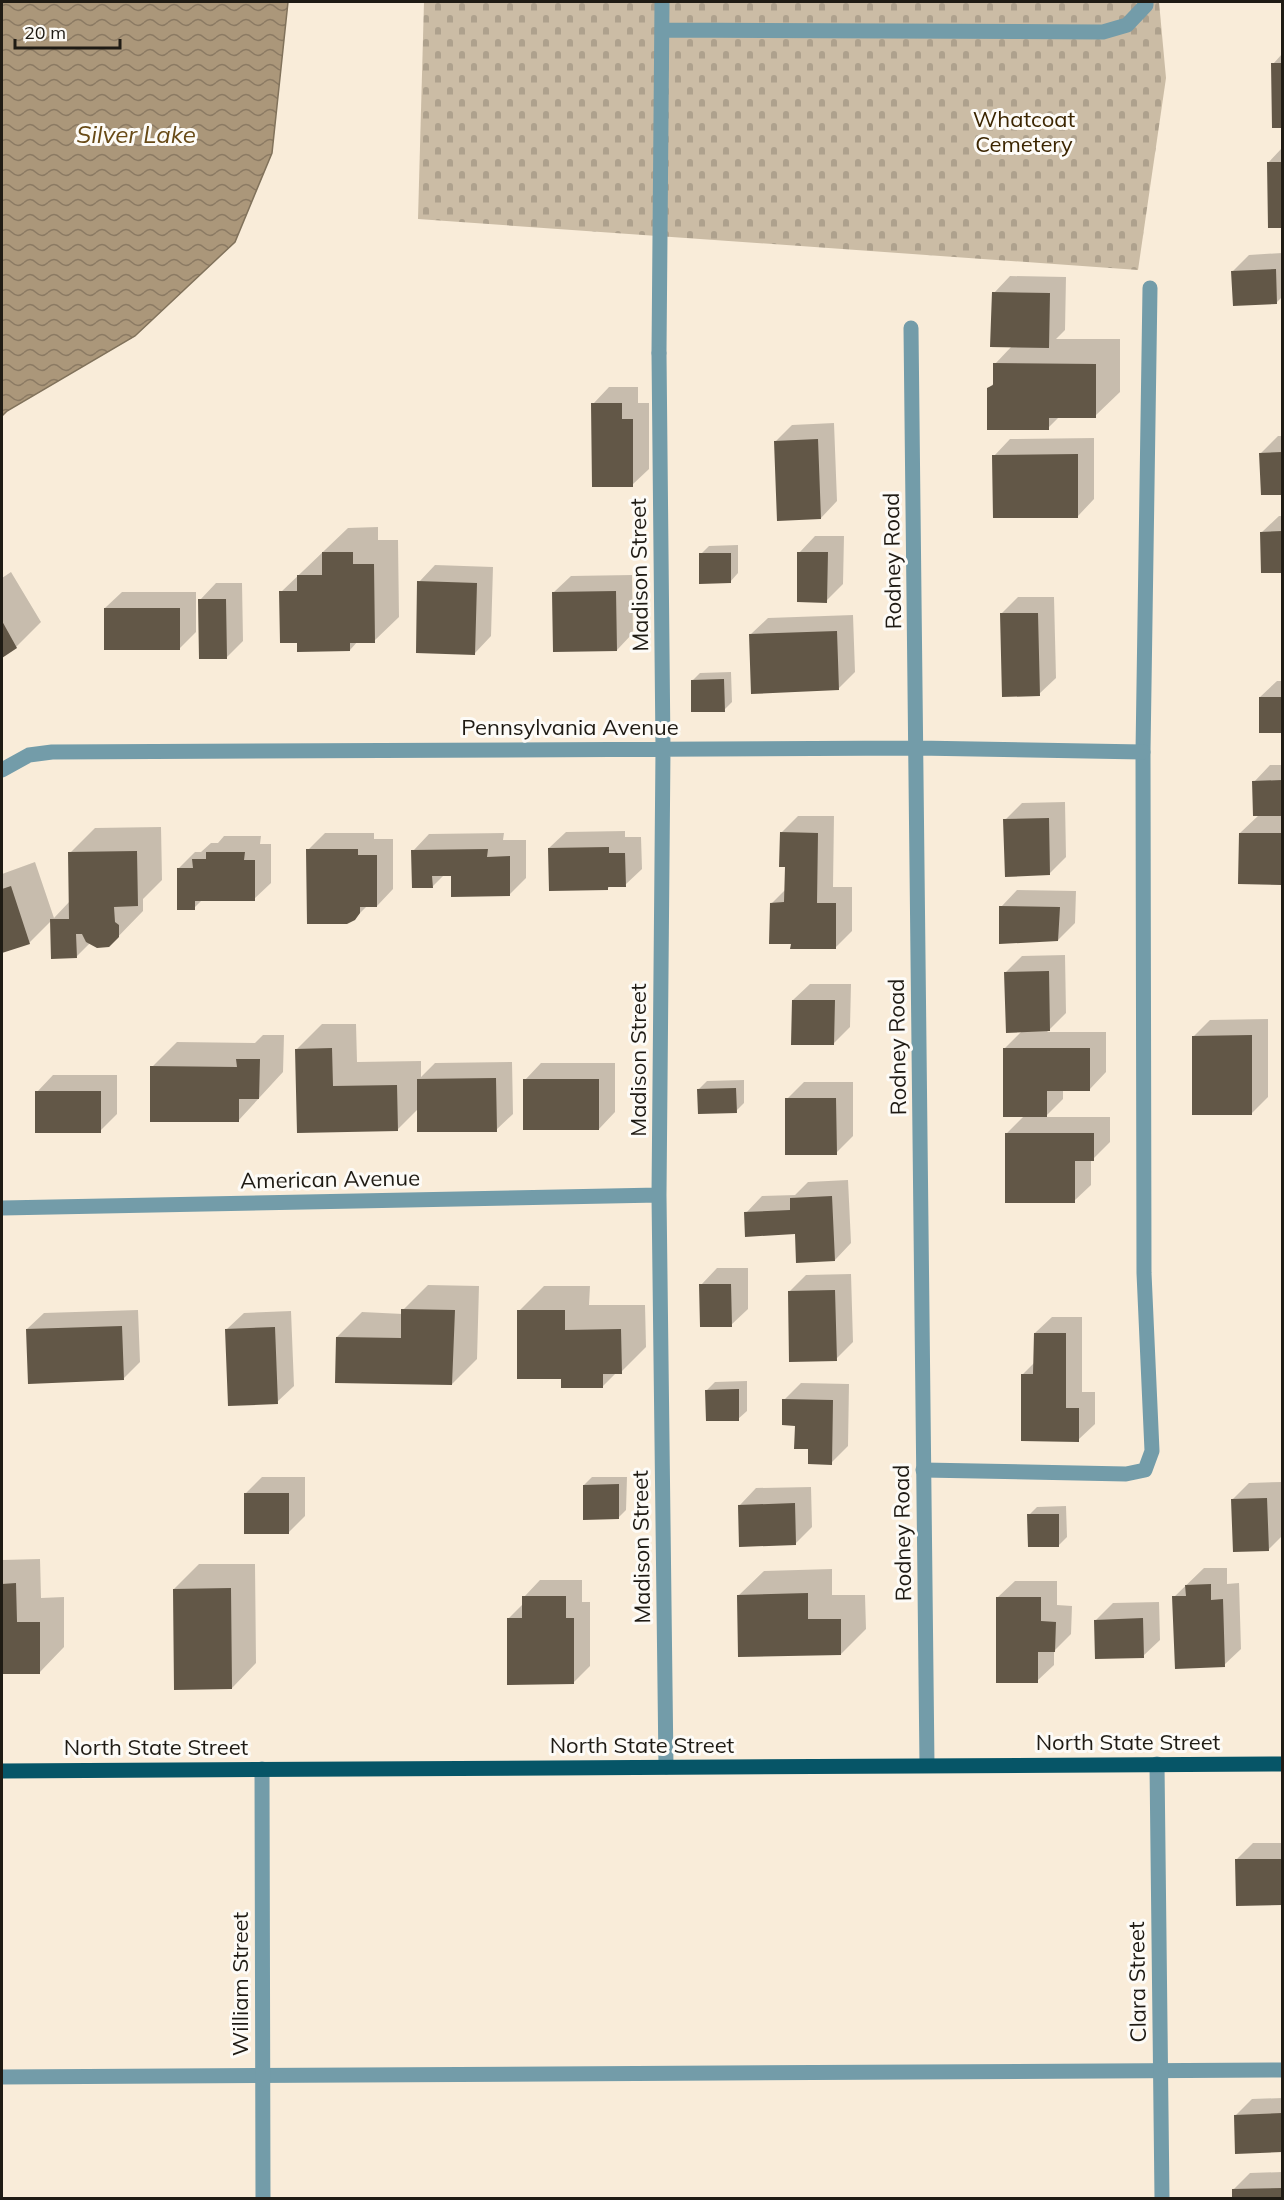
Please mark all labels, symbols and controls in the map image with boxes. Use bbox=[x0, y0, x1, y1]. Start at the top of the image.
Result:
scale bar bbox=[15, 12, 120, 50]
text: 20 m bbox=[24, 21, 66, 44]
park label: Whatcoat Cemetery bbox=[973, 105, 1075, 158]
water label: Silver Lake bbox=[76, 119, 196, 149]
street label: Rodney Road bbox=[877, 492, 907, 630]
street label: Madison Street bbox=[624, 498, 654, 652]
street label: Pennsylvania Avenue bbox=[461, 713, 679, 741]
street label: Rodney Road bbox=[882, 978, 912, 1116]
street label: Madison Street bbox=[624, 983, 652, 1137]
street label: American Avenue bbox=[240, 1163, 420, 1195]
street label: Rodney Road bbox=[887, 1464, 917, 1602]
street label: Madison Street bbox=[626, 1470, 656, 1624]
street label: North State Street bbox=[1036, 1728, 1221, 1756]
street label: North State Street bbox=[550, 1731, 735, 1759]
street label: North State Street bbox=[64, 1733, 249, 1761]
street label: William Street bbox=[226, 1911, 254, 2056]
street label: Clara Street bbox=[1122, 1921, 1152, 2043]

